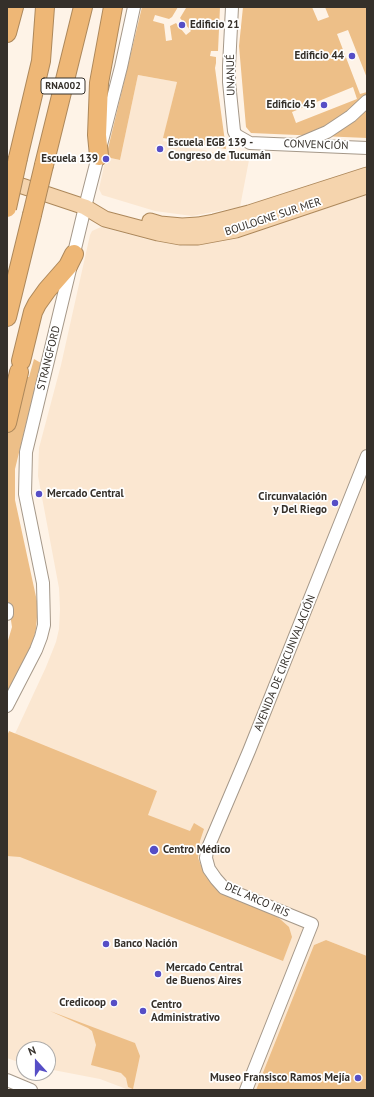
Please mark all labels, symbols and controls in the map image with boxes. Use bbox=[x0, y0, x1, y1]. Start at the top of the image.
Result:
place label: Edificio 21 bbox=[190, 18, 240, 32]
marker: Edificio 21 bbox=[177, 20, 187, 30]
place label: Edificio 44 bbox=[294, 49, 344, 63]
marker: Edificio 44 bbox=[347, 51, 357, 61]
street label: UNANUÉ bbox=[224, 54, 238, 96]
road number: RNA002 bbox=[41, 78, 85, 94]
place label: Edificio 45 bbox=[266, 98, 316, 112]
marker: Edificio 45 bbox=[319, 100, 329, 110]
place label: Escuela EGB 139 - Congreso de Tucumán bbox=[168, 136, 271, 162]
street label: CONVENCIÓN bbox=[283, 137, 349, 153]
marker: Escuela EGB 139 - Congreso de Tucumán bbox=[155, 144, 165, 154]
place label: Escuela 139 bbox=[41, 152, 98, 166]
marker: Escuela 139 bbox=[101, 154, 111, 164]
street label: BOULOGNE SUR MER bbox=[223, 195, 323, 239]
street label: STRANGFORD bbox=[35, 325, 63, 391]
place label: Mercado Central bbox=[47, 487, 124, 501]
marker: Mercado Central bbox=[34, 489, 44, 499]
place label: Circunvalación y Del Riego bbox=[258, 490, 327, 516]
marker: Circunvalación y Del Riego bbox=[330, 498, 340, 508]
street label: AVENIDA DE CIRCUNVALACIÓN bbox=[252, 593, 318, 733]
place label: Centro Médico bbox=[163, 843, 230, 857]
marker: Centro Médico bbox=[148, 844, 160, 856]
street label: DEL ARCO IRIS bbox=[223, 880, 291, 920]
place label: Banco Nación bbox=[114, 937, 178, 951]
marker: Banco Nación bbox=[101, 939, 111, 949]
place label: Mercado Central de Buenos Aires bbox=[166, 961, 243, 987]
marker: Mercado Central de Buenos Aires bbox=[153, 969, 163, 979]
place label: Credicoop bbox=[59, 996, 106, 1010]
marker: Credicoop bbox=[109, 998, 119, 1008]
place label: Centro Administrativo bbox=[151, 998, 220, 1024]
marker: Centro Administrativo bbox=[138, 1006, 148, 1016]
north arrow bbox=[16, 1041, 56, 1081]
text: N bbox=[26, 1043, 38, 1059]
place label: Museo Fransisco Ramos Mejía bbox=[210, 1071, 350, 1085]
marker: Museo Fransisco Ramos Mejía bbox=[353, 1073, 363, 1083]

